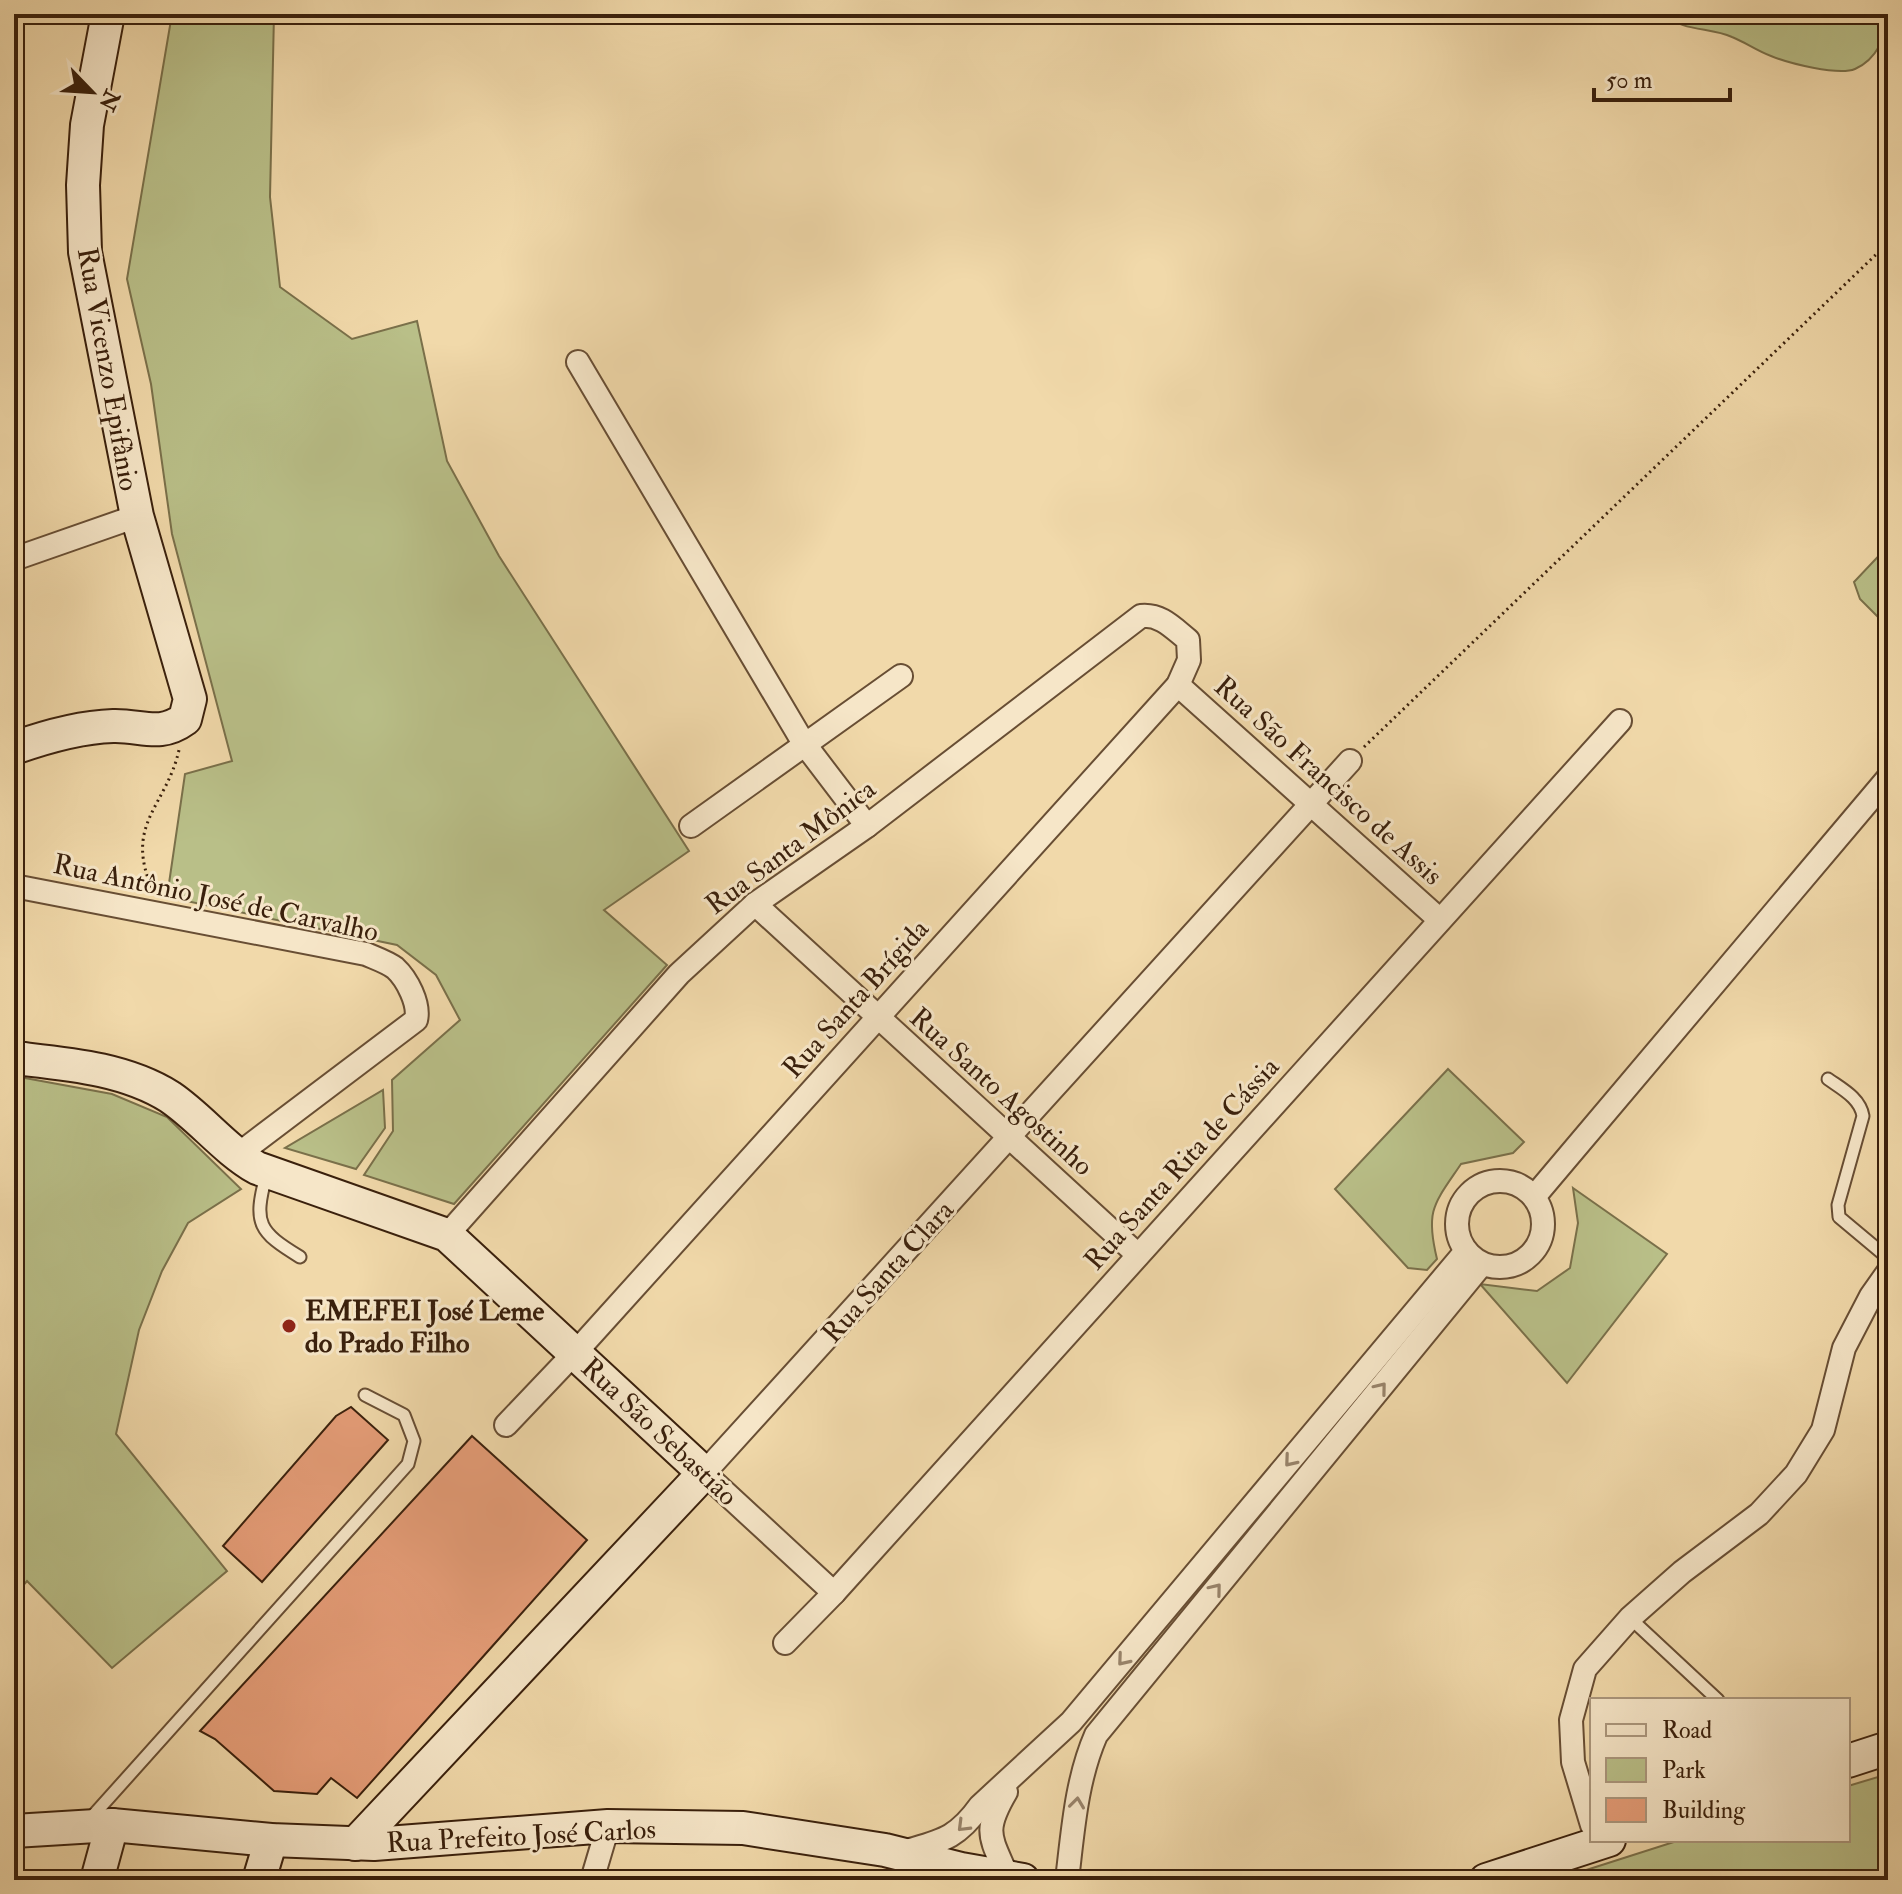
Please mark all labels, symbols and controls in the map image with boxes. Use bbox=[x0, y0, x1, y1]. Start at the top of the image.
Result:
north arrow bbox=[52, 52, 132, 132]
scale bar bbox=[1594, 52, 1730, 102]
text: 50 m bbox=[1606, 65, 1653, 96]
text: N bbox=[92, 84, 126, 115]
street label: Rua Vicenzo Epifânio bbox=[69, 245, 146, 494]
street label: Rua São Francisco de Assis bbox=[1206, 669, 1450, 893]
street label: Rua Santa Mônica bbox=[699, 772, 883, 923]
street label: Rua Antônio José de Carvalho bbox=[50, 847, 381, 950]
street label: Rua Santa Brígida bbox=[776, 912, 937, 1086]
street label: Rua Santo Agostinho bbox=[902, 1000, 1100, 1184]
street label: Rua Santa Rita de Cássia bbox=[1077, 1050, 1287, 1278]
street label: Rua Santa Clara bbox=[815, 1193, 962, 1351]
place label: EMEFEI José Leme do Prado Filho bbox=[305, 1294, 544, 1361]
marker: EMEFEI José Leme do Prado Filho bbox=[280, 1317, 298, 1335]
street label: Rua São Sebastião bbox=[573, 1350, 745, 1514]
one-way arrow bbox=[1371, 1382, 1386, 1397]
one-way arrow bbox=[1285, 1452, 1300, 1466]
one-way arrow bbox=[1206, 1583, 1221, 1598]
one-way arrow bbox=[1118, 1651, 1133, 1665]
legend bbox=[1590, 1698, 1850, 1842]
text: Road bbox=[1662, 1715, 1712, 1746]
text: Park bbox=[1662, 1755, 1706, 1786]
text: Building bbox=[1662, 1795, 1746, 1826]
one-way arrow bbox=[1068, 1796, 1085, 1810]
street label: Rua Prefeito José Carlos bbox=[385, 1812, 657, 1861]
one-way arrow bbox=[958, 1817, 972, 1831]

